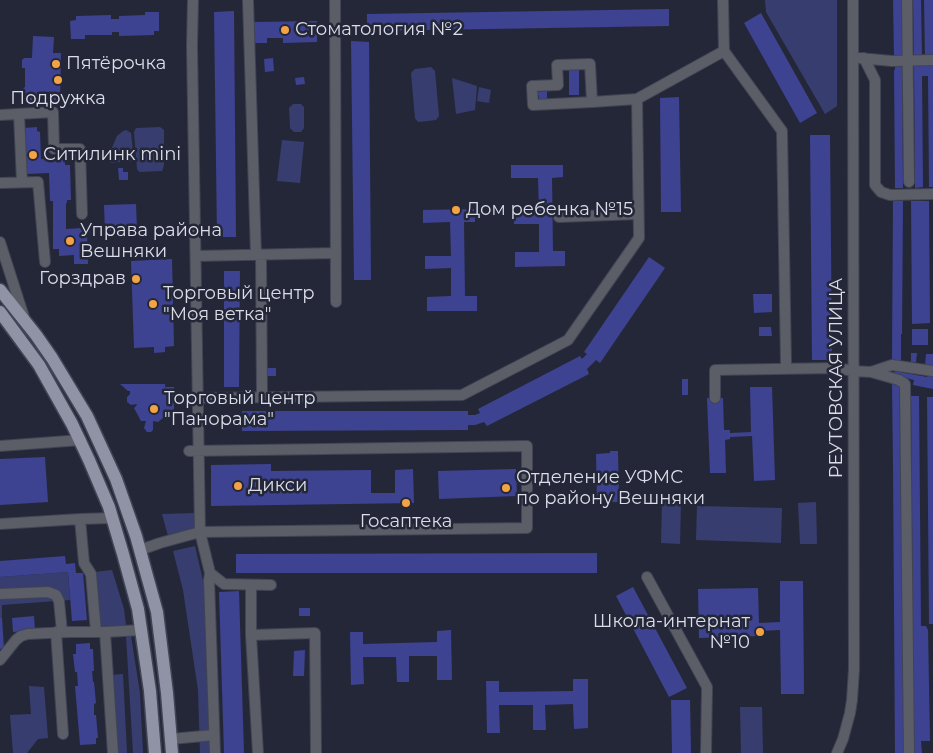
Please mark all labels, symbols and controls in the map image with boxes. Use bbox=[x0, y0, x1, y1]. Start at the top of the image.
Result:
place label: Стоматология №2 bbox=[295, 19, 463, 41]
marker: Стоматология №2 bbox=[279, 24, 291, 36]
place label: Пятёрочка bbox=[66, 53, 166, 75]
marker: Пятёрочка bbox=[50, 58, 62, 70]
marker: Подружка bbox=[52, 74, 64, 86]
place label: Подружка bbox=[10, 88, 106, 110]
place label: Ситилинк mini bbox=[43, 144, 181, 166]
marker: Ситилинк mini bbox=[27, 149, 39, 161]
place label: Дом ребенка №15 bbox=[466, 199, 633, 221]
marker: Дом ребенка №15 bbox=[450, 204, 462, 216]
place label: Управа района Вешняки bbox=[80, 220, 222, 262]
marker: Управа района Вешняки bbox=[64, 235, 76, 247]
place label: Горздрав bbox=[39, 268, 126, 290]
marker: Горздрав bbox=[130, 273, 142, 285]
street label: РЕУТОВСКАЯ УЛИЦА bbox=[826, 278, 848, 478]
place label: Торговый центр "Моя ветка" bbox=[163, 283, 315, 326]
marker: Торговый центр "Моя ветка" bbox=[147, 298, 159, 310]
place label: Торговый центр "Панорама" bbox=[164, 388, 316, 430]
marker: Торговый центр "Панорама" bbox=[148, 403, 160, 415]
place label: Отделение УФМС по району Вешняки bbox=[516, 467, 705, 509]
place label: Дикси bbox=[248, 475, 307, 497]
marker: Дикси bbox=[232, 480, 244, 492]
marker: Отделение УФМС по району Вешняки bbox=[500, 482, 512, 494]
marker: Госаптека bbox=[400, 497, 412, 509]
place label: Госаптека bbox=[360, 511, 452, 533]
place label: Школа-интернат №10 bbox=[593, 611, 750, 654]
marker: Школа-интернат №10 bbox=[754, 626, 766, 638]

